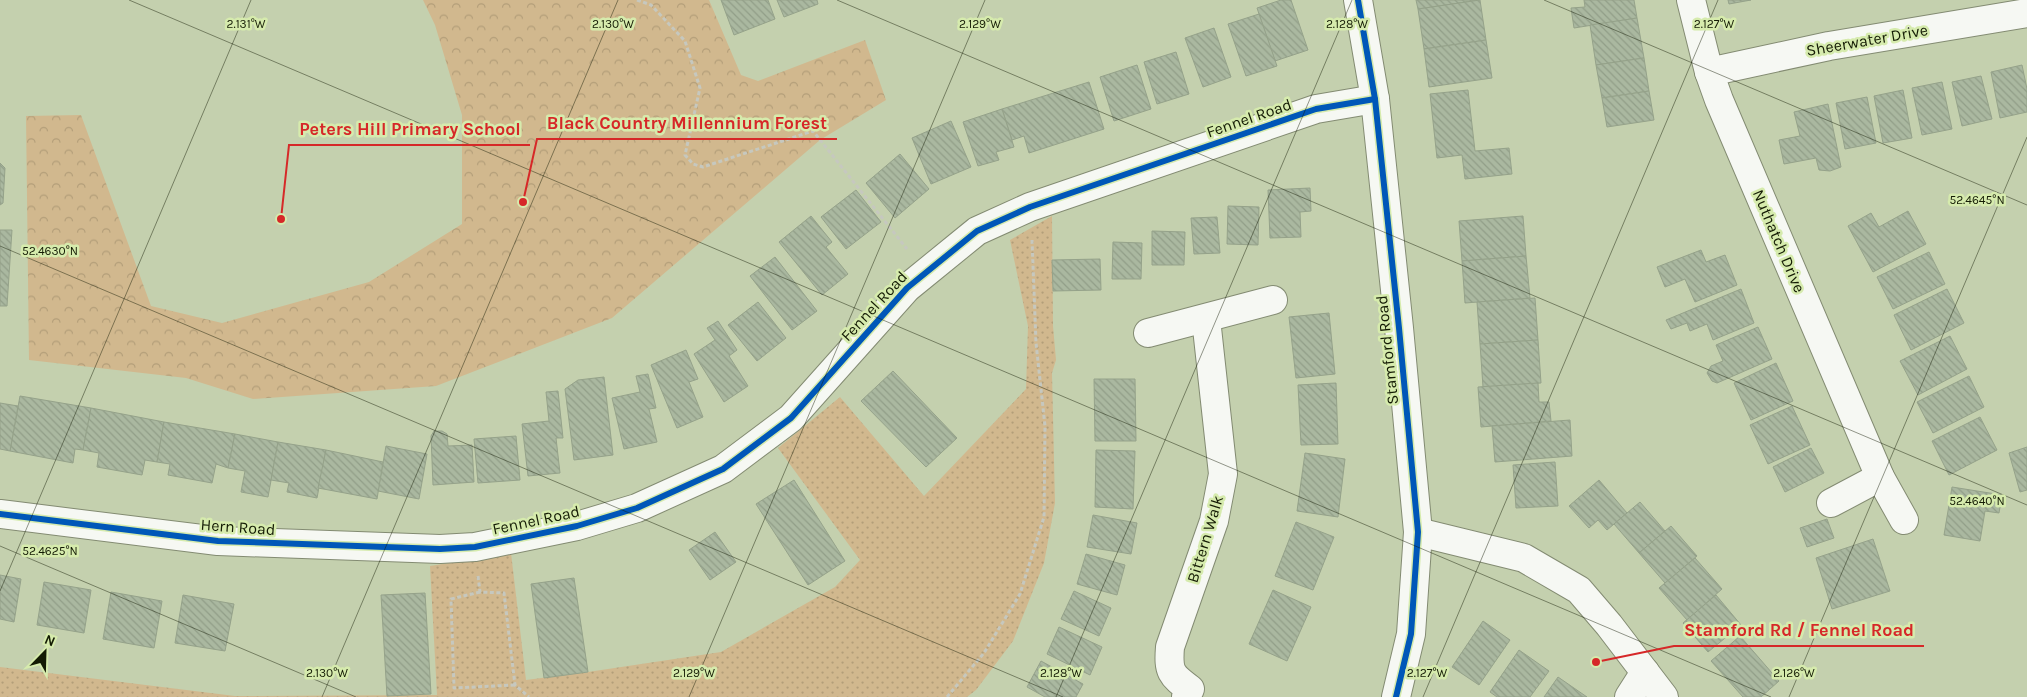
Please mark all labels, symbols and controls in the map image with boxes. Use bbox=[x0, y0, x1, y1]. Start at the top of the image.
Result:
text: 2.131°W bbox=[227, 17, 266, 31]
text: 2.130°W bbox=[592, 17, 634, 31]
text: 2.129°W bbox=[959, 17, 1001, 31]
text: 2.128°W bbox=[1326, 17, 1368, 31]
text: 2.127°W bbox=[1694, 17, 1735, 31]
street label: Sheerwater Drive bbox=[1805, 20, 1929, 60]
street label: Fennel Road bbox=[1204, 95, 1294, 141]
callout: Black Country Millennium Forest bbox=[537, 106, 837, 139]
callout: Peters Hill Primary School bbox=[289, 112, 530, 145]
text: Black Country Millennium Forest bbox=[547, 112, 827, 134]
text: Peters Hill Primary School bbox=[299, 118, 521, 140]
street label: Nuthatch Drive bbox=[1749, 187, 1809, 295]
text: 52.4645°N bbox=[1949, 193, 2005, 207]
text: 52.4630°N bbox=[22, 244, 78, 258]
street label: Fennel Road bbox=[837, 267, 911, 345]
street label: Stamford Road bbox=[1372, 295, 1402, 405]
street label: Bittern Walk bbox=[1183, 493, 1227, 585]
text: 52.4640°N bbox=[1949, 494, 2005, 508]
street label: Fennel Road bbox=[491, 501, 581, 539]
street label: Hern Road bbox=[200, 515, 276, 539]
text: 52.4625°N bbox=[22, 544, 78, 558]
callout: Stamford Rd / Fennel Road bbox=[1674, 613, 1924, 646]
text: Stamford Rd / Fennel Road bbox=[1684, 619, 1914, 641]
north arrow bbox=[20, 627, 70, 677]
text: N bbox=[42, 631, 58, 650]
text: 2.130°W bbox=[306, 666, 348, 680]
text: 2.129°W bbox=[673, 666, 715, 680]
text: 2.128°W bbox=[1040, 666, 1082, 680]
text: 2.127°W bbox=[1407, 666, 1448, 680]
text: 2.126°W bbox=[1773, 666, 1815, 680]

